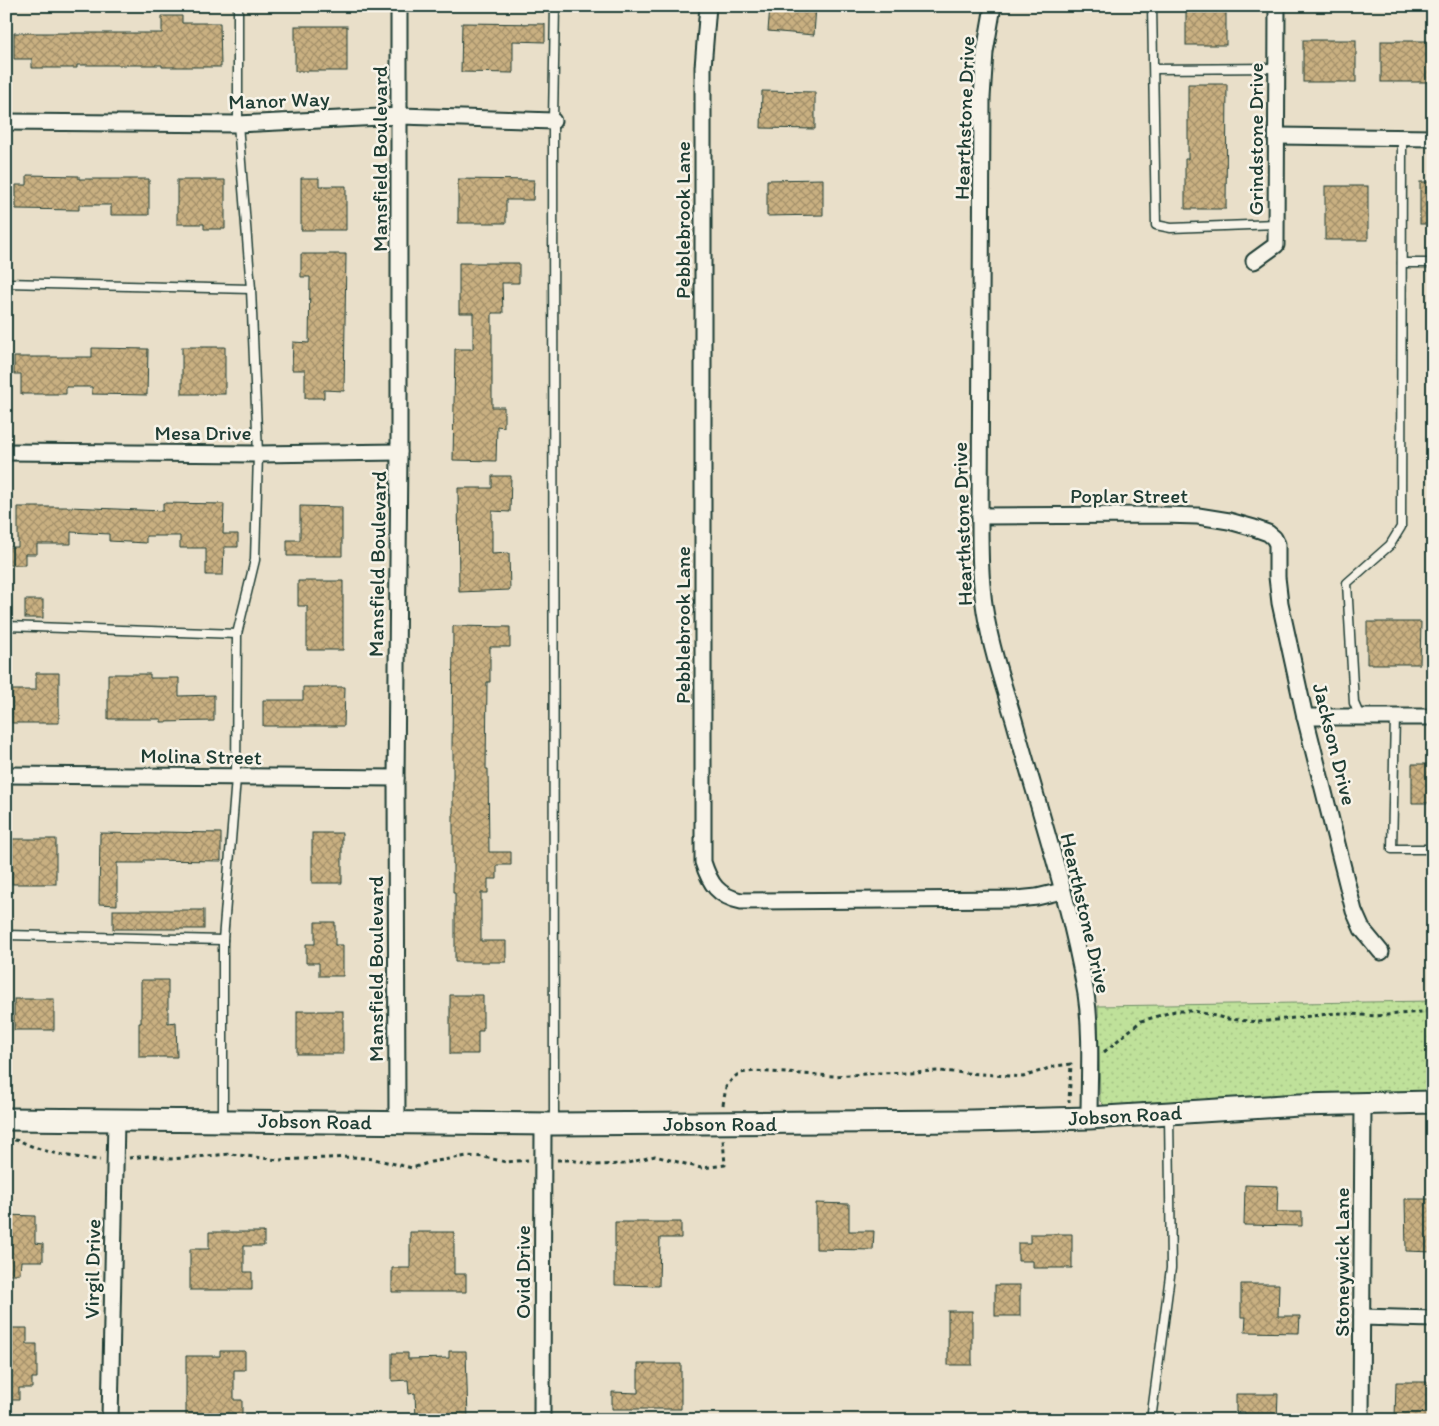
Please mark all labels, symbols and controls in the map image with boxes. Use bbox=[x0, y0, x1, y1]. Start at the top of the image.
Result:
street label: Hearthstone Drive bbox=[949, 35, 979, 201]
street label: Grindstone Drive bbox=[1243, 63, 1268, 215]
street label: Mansfield Boulevard bbox=[367, 66, 392, 252]
street label: Manor Way bbox=[228, 86, 330, 114]
street label: Pebblebrook Lane bbox=[670, 141, 695, 299]
street label: Mesa Drive bbox=[154, 420, 252, 445]
street label: Hearthstone Drive bbox=[947, 441, 977, 607]
street label: Mansfield Boulevard bbox=[363, 471, 391, 657]
street label: Poplar Street bbox=[1070, 483, 1188, 508]
street label: Pebblebrook Lane bbox=[670, 546, 695, 704]
street label: Jackson Drive bbox=[1308, 680, 1362, 808]
street label: Molina Street bbox=[140, 742, 262, 770]
street label: Hearthstone Drive bbox=[1055, 830, 1117, 996]
street label: Mansfield Boulevard bbox=[363, 876, 388, 1062]
street label: Jobson Road bbox=[1067, 1100, 1183, 1130]
street label: Jobson Road bbox=[258, 1108, 373, 1135]
street label: Jobson Road bbox=[663, 1111, 777, 1136]
street label: Stoneywick Lane bbox=[1329, 1187, 1354, 1337]
street label: Virgil Drive bbox=[79, 1219, 105, 1319]
street label: Ovid Drive bbox=[510, 1225, 535, 1319]

